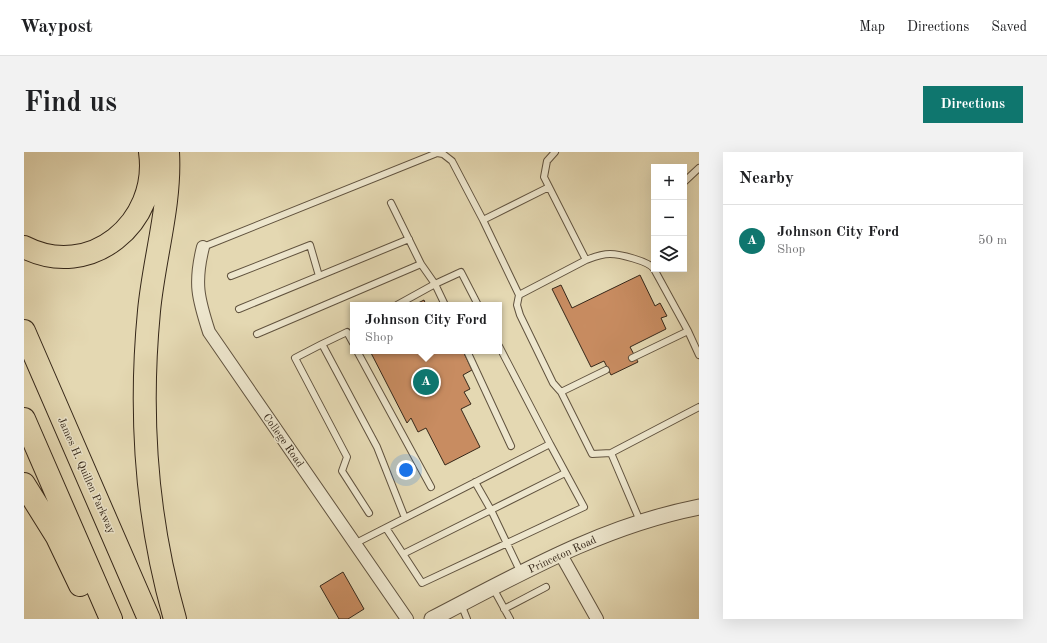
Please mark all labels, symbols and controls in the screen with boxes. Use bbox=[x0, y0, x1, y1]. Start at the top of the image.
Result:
text: Waypost bbox=[20, 18, 93, 37]
text: Map bbox=[859, 20, 885, 34]
text: Directions bbox=[907, 20, 969, 34]
text: Saved bbox=[991, 20, 1027, 34]
button: Directions bbox=[923, 86, 1023, 123]
text: Find us bbox=[24, 90, 117, 118]
map controls bbox=[651, 164, 687, 272]
button: + bbox=[651, 164, 687, 200]
text: Nearby bbox=[739, 170, 794, 187]
button: − bbox=[651, 200, 687, 236]
text: Johnson City Ford bbox=[777, 225, 899, 240]
text: A bbox=[747, 234, 757, 247]
text: 50 m bbox=[978, 234, 1007, 247]
button: layers bbox=[651, 236, 687, 272]
text: Shop bbox=[777, 243, 805, 256]
popup bbox=[350, 302, 502, 354]
text: Johnson City Ford bbox=[365, 313, 487, 328]
text: Shop bbox=[365, 331, 393, 344]
pin: A bbox=[413, 367, 439, 397]
street label: College Road bbox=[260, 412, 305, 470]
street label: James H. Quillen Parkway bbox=[55, 416, 116, 536]
your location bbox=[396, 460, 416, 480]
street label: Princeton Road bbox=[527, 535, 599, 576]

